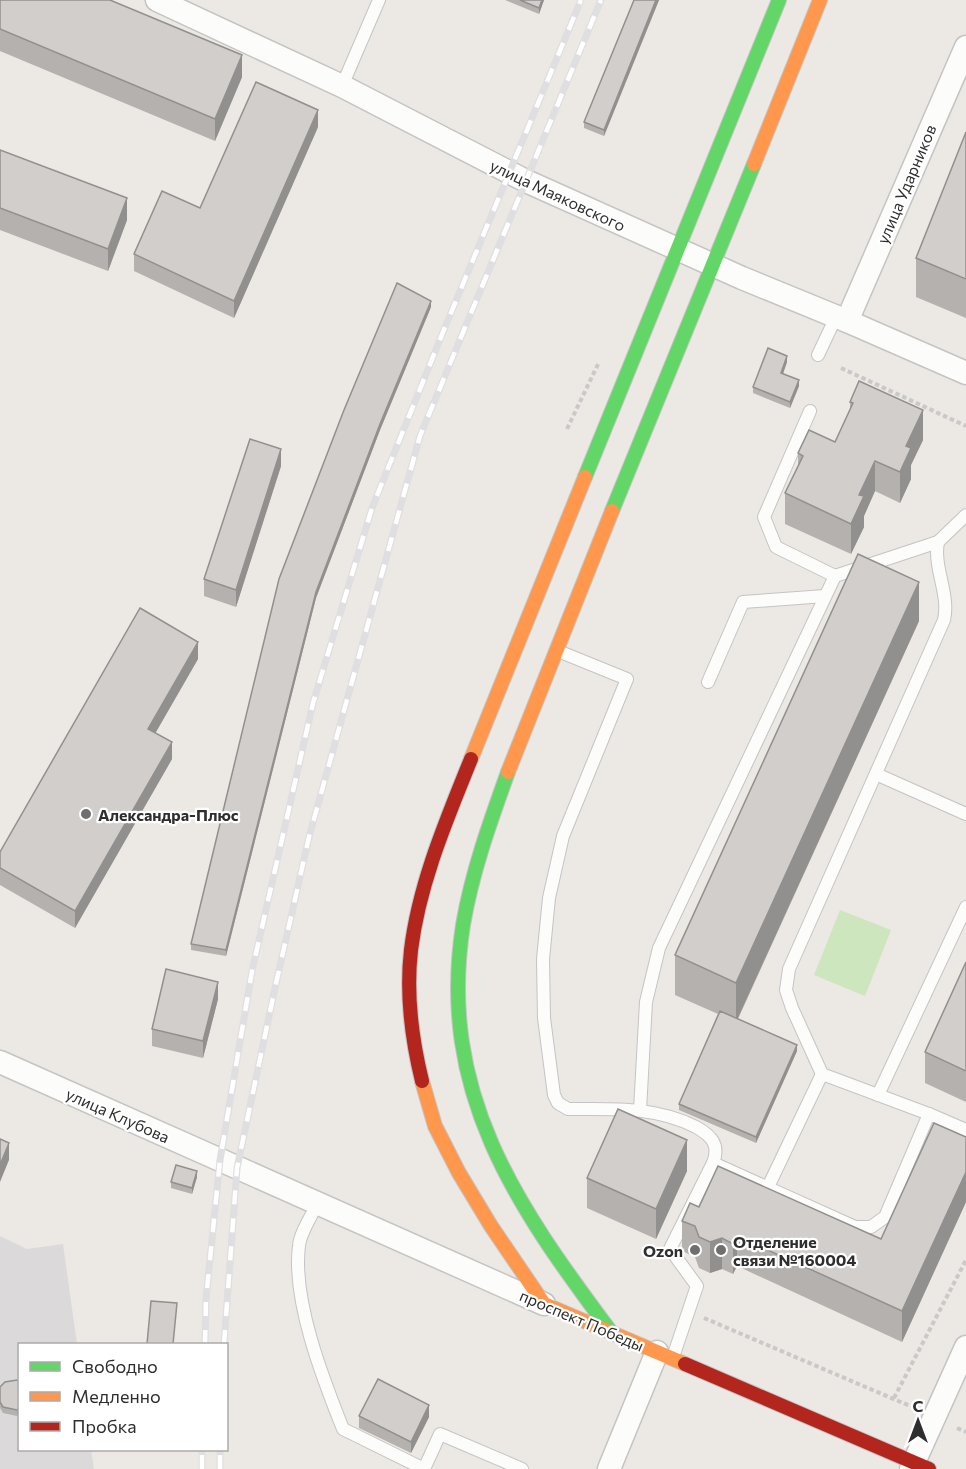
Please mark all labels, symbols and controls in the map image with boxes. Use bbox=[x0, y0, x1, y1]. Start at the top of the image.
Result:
street label: улица Ударников bbox=[872, 122, 940, 246]
street label: улица Маяковского bbox=[487, 155, 629, 235]
place label: Александра-Плюс bbox=[98, 805, 239, 824]
marker: Александра-Плюс bbox=[79, 807, 93, 821]
street label: улица Клубова bbox=[63, 1084, 173, 1146]
place label: Отделение связи №160004 bbox=[733, 1232, 856, 1269]
place label: Ozon bbox=[643, 1241, 683, 1260]
marker: Ozon bbox=[688, 1243, 702, 1257]
marker: Отделение связи №160004 bbox=[714, 1243, 728, 1257]
street label: проспект Победы bbox=[517, 1285, 647, 1355]
legend bbox=[18, 1343, 228, 1451]
text: Свободно bbox=[72, 1355, 158, 1377]
text: Медленно bbox=[72, 1385, 161, 1407]
north arrow bbox=[888, 1391, 948, 1451]
text: С bbox=[913, 1396, 924, 1415]
text: Пробка bbox=[72, 1415, 137, 1437]

